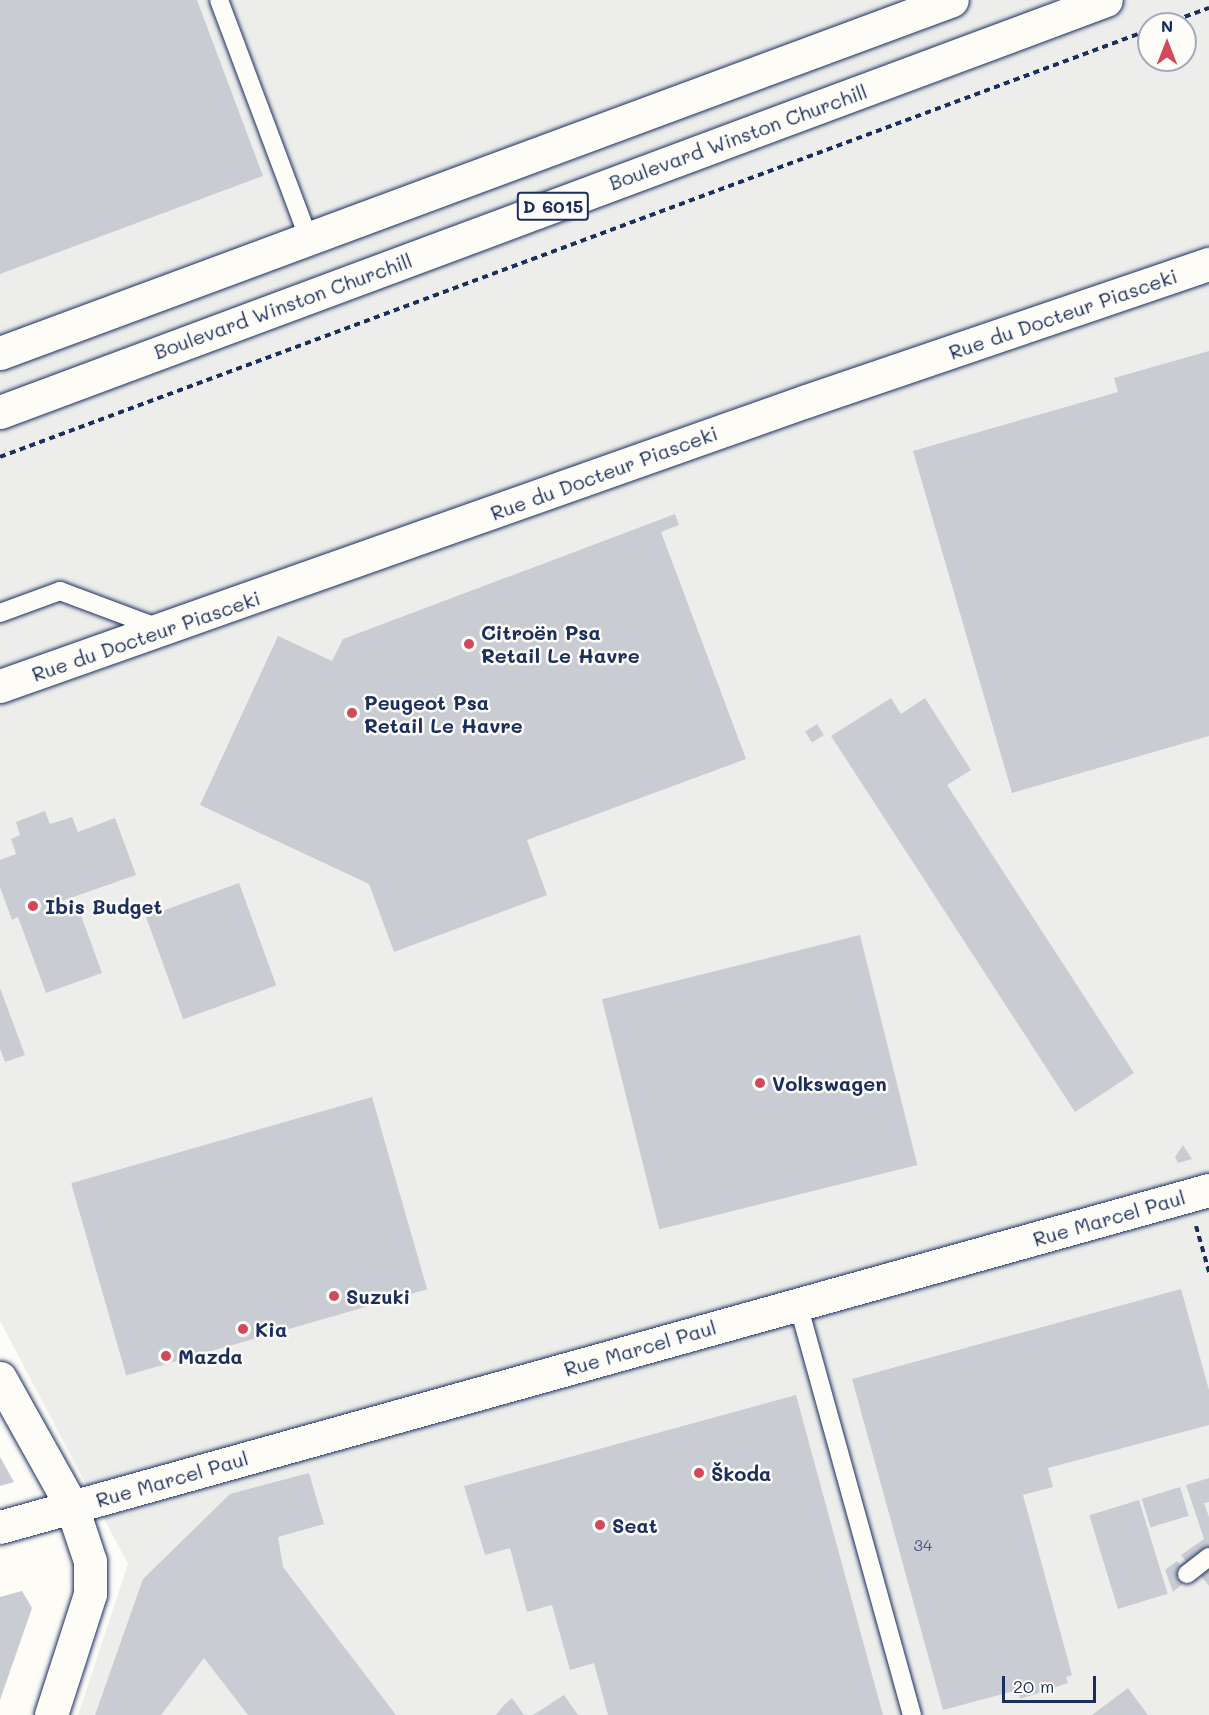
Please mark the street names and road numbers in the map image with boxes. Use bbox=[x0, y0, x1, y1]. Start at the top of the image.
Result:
street label: Boulevard Winston Churchill bbox=[606, 79, 870, 195]
road number: D 6015 bbox=[516, 191, 590, 221]
street label: Boulevard Winston Churchill bbox=[151, 248, 415, 364]
street label: Rue du Docteur Piasceki bbox=[946, 264, 1180, 364]
street label: Rue du Docteur Piasceki bbox=[487, 421, 721, 525]
street label: Rue du Docteur Piasceki bbox=[29, 586, 263, 686]
street label: Rue Marcel Paul bbox=[1030, 1185, 1188, 1251]
street label: Rue Marcel Paul bbox=[561, 1315, 719, 1381]
street label: Rue Marcel Paul bbox=[93, 1446, 251, 1512]

